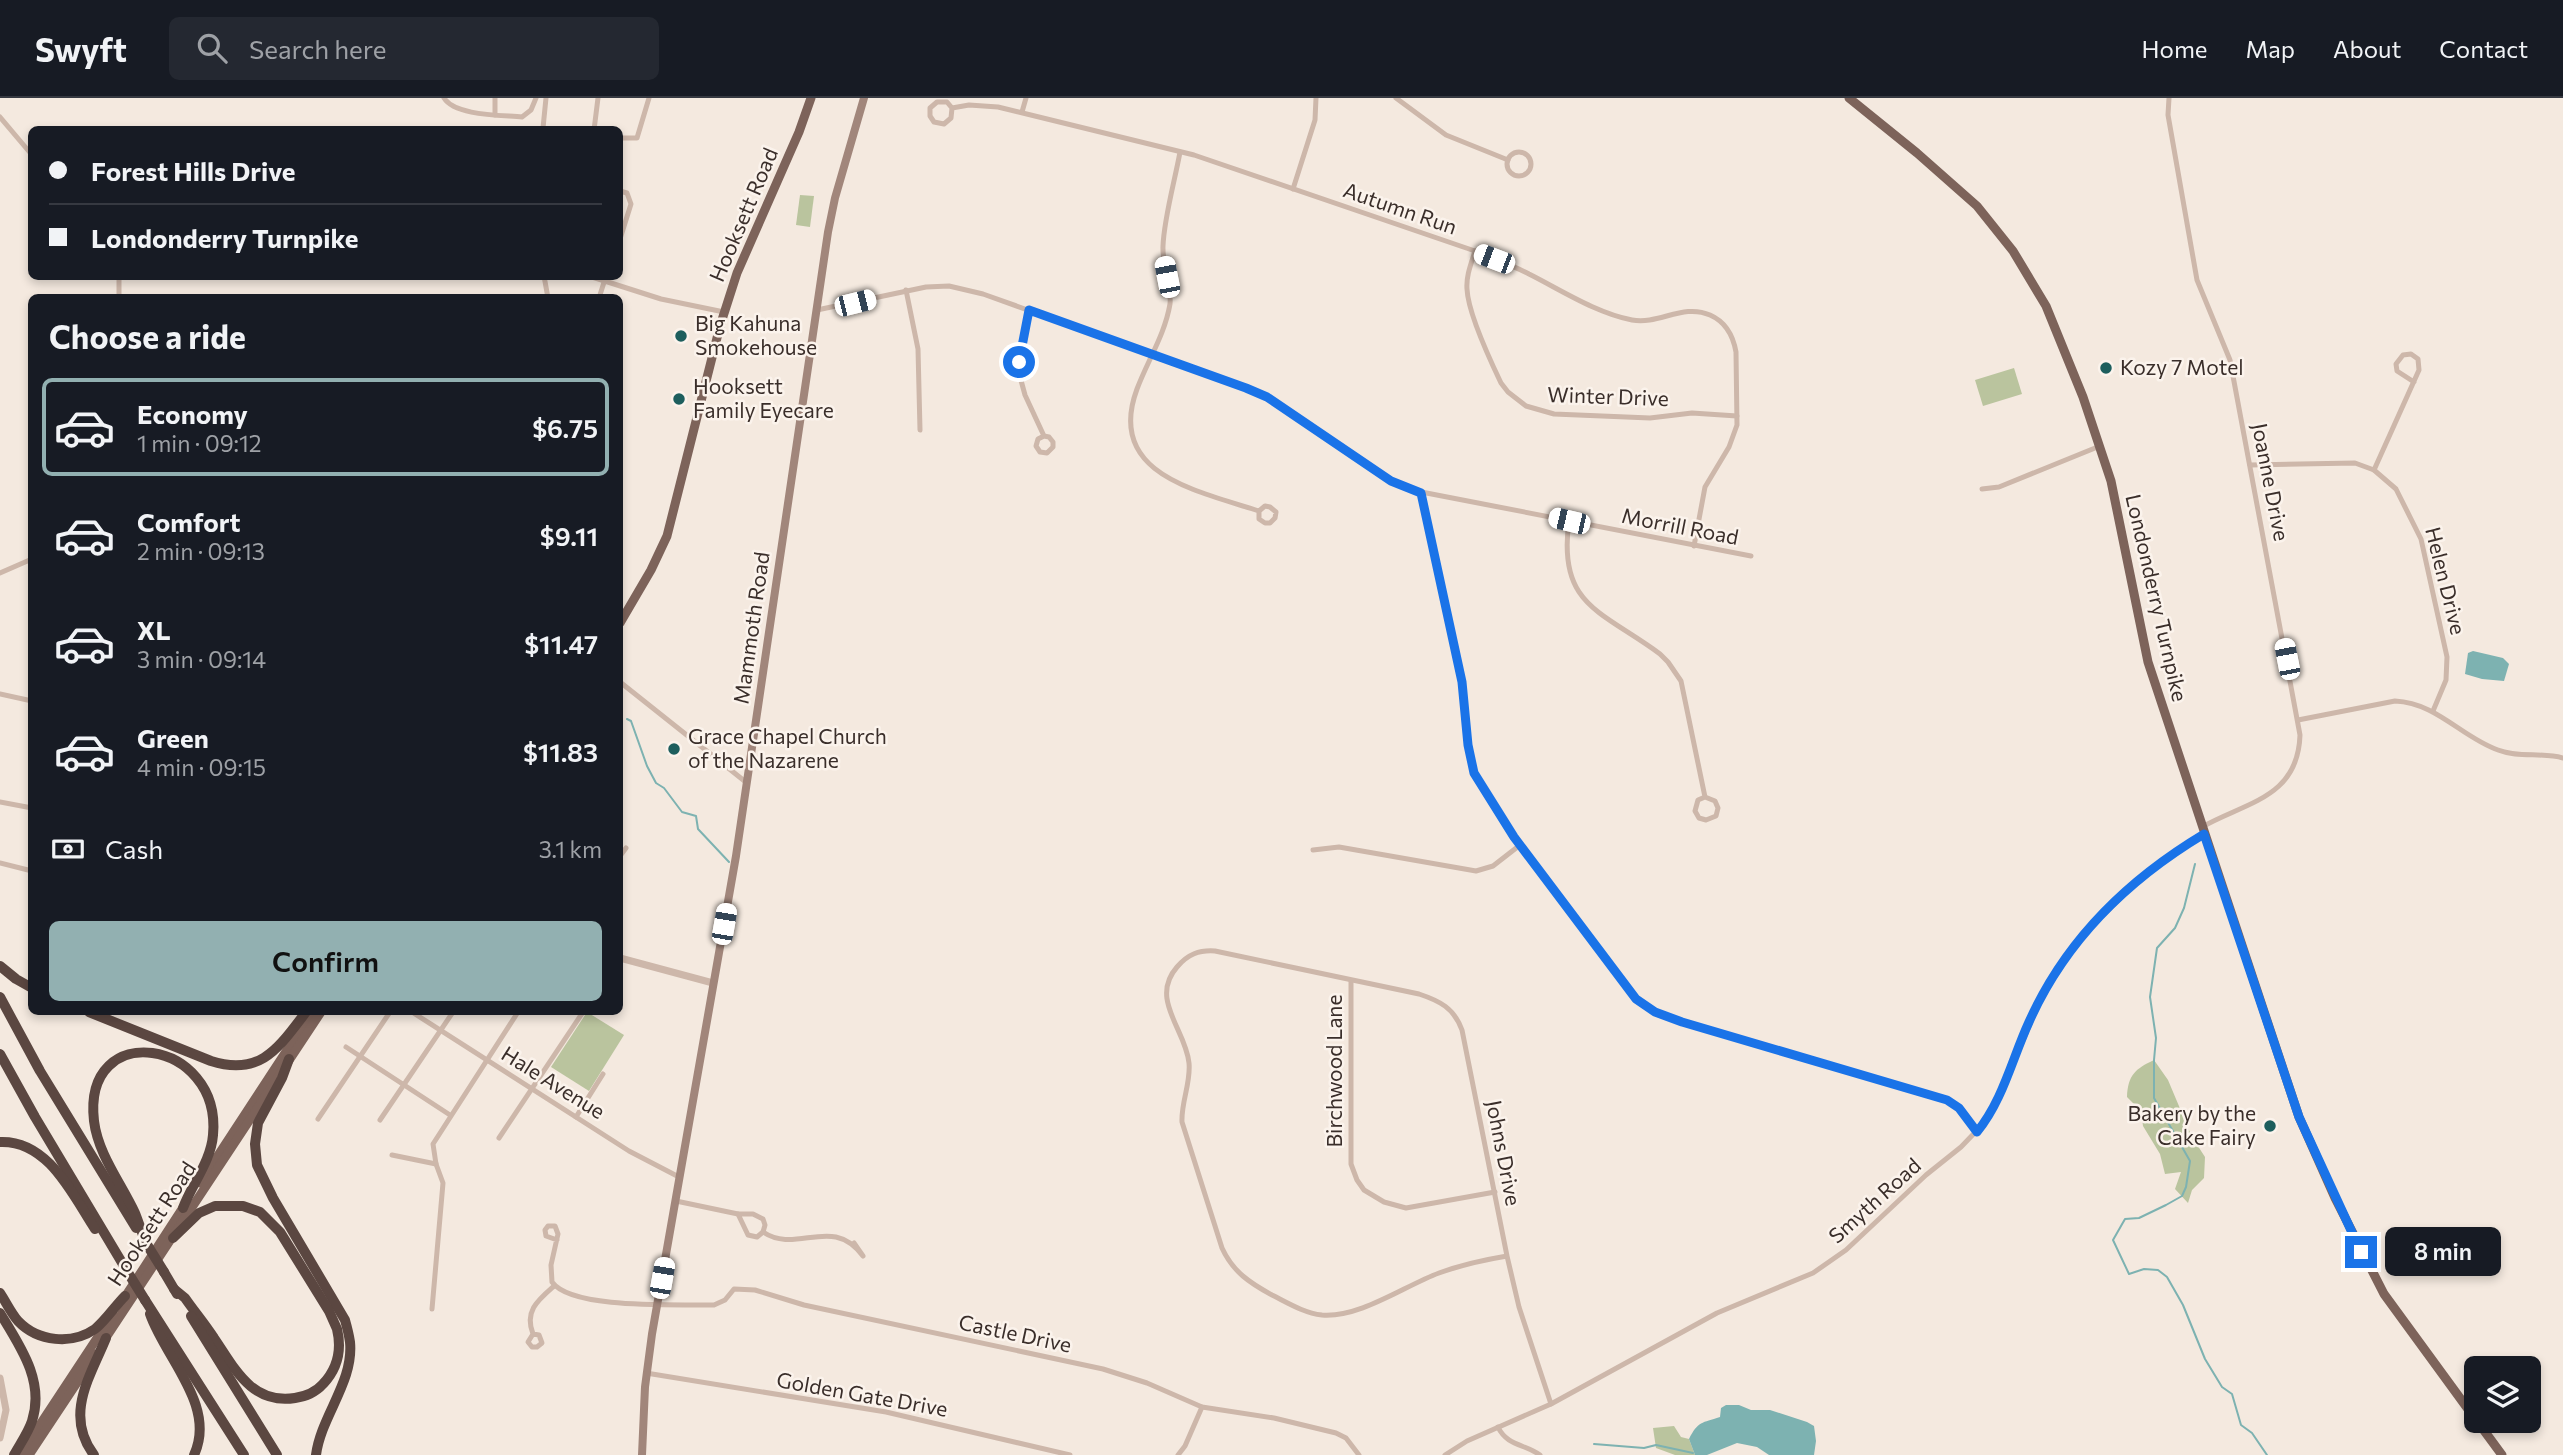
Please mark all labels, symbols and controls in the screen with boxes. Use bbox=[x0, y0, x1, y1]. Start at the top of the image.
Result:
search box bbox=[169, 17, 659, 80]
text: Swyft bbox=[35, 28, 127, 69]
icon: search bbox=[193, 29, 231, 67]
text: Search here bbox=[249, 33, 386, 64]
text: Home bbox=[2142, 34, 2208, 63]
text: Map bbox=[2246, 34, 2295, 63]
text: About bbox=[2333, 34, 2401, 63]
text: Contact bbox=[2439, 34, 2528, 63]
street label: Hooksett Road bbox=[703, 144, 782, 285]
text: Forest Hills Drive bbox=[91, 155, 296, 186]
street label: Autumn Run bbox=[1340, 176, 1461, 239]
text: Londonderry Turnpike bbox=[91, 222, 358, 253]
car bbox=[1471, 242, 1518, 276]
car bbox=[1153, 254, 1182, 300]
car bbox=[833, 288, 878, 318]
place label: Big Kahuna Smokehouse bbox=[695, 310, 817, 359]
text: Choose a ride bbox=[49, 316, 246, 356]
marker: Big Kahuna Smokehouse bbox=[673, 328, 689, 344]
route start bbox=[1003, 346, 1035, 378]
place label: Kozy 7 Motel bbox=[2120, 354, 2244, 379]
marker: Kozy 7 Motel bbox=[2098, 360, 2114, 376]
place label: Hooksett Family Eyecare bbox=[693, 373, 834, 422]
street label: Winter Drive bbox=[1547, 381, 1669, 410]
marker: Hooksett Family Eyecare bbox=[671, 391, 687, 407]
icon: car bbox=[53, 396, 116, 459]
text: Economy bbox=[137, 398, 248, 429]
text: $6.75 bbox=[532, 412, 598, 443]
street label: Joanne Drive bbox=[2248, 421, 2295, 543]
text: 1 min · 09:12 bbox=[137, 429, 262, 457]
street label: Londonderry Turnpike bbox=[2121, 492, 2193, 704]
street label: Morrill Road bbox=[1620, 502, 1741, 549]
icon: car bbox=[53, 504, 116, 567]
text: Comfort bbox=[137, 506, 240, 537]
car bbox=[1547, 506, 1592, 536]
text: $9.11 bbox=[540, 520, 598, 551]
street label: Helen Drive bbox=[2421, 524, 2472, 637]
text: 2 min · 09:13 bbox=[137, 537, 265, 565]
street label: Mammoth Road bbox=[727, 550, 774, 706]
icon: car bbox=[53, 612, 116, 675]
text: XL bbox=[137, 614, 171, 645]
text: $11.47 bbox=[524, 628, 598, 659]
car bbox=[2273, 636, 2302, 682]
text: 3 min · 09:14 bbox=[137, 645, 266, 673]
icon: car bbox=[53, 720, 116, 783]
text: Green bbox=[137, 722, 209, 753]
place label: Grace Chapel Church of the Nazarene bbox=[688, 723, 887, 772]
text: $11.83 bbox=[523, 736, 598, 767]
marker: Grace Chapel Church of the Nazarene bbox=[666, 741, 682, 757]
text: 4 min · 09:15 bbox=[137, 753, 266, 781]
icon: cash bbox=[49, 830, 87, 868]
text: Cash bbox=[105, 833, 163, 864]
text: 3.1 km bbox=[539, 835, 602, 863]
car bbox=[711, 901, 738, 947]
button: Confirm bbox=[49, 921, 602, 1001]
street label: Birchwood Lane bbox=[1321, 995, 1346, 1147]
street label: Hale Avenue bbox=[497, 1040, 610, 1123]
street label: Johns Drive bbox=[1482, 1098, 1527, 1208]
place label: Bakery by the Cake Fairy bbox=[2127, 1100, 2256, 1149]
marker: Bakery by the Cake Fairy bbox=[2262, 1118, 2278, 1134]
street label: Smyth Road bbox=[1823, 1152, 1925, 1248]
street label: Hooksett Road bbox=[101, 1156, 200, 1290]
callout: 8 min bbox=[2386, 1228, 2501, 1276]
route end bbox=[2345, 1236, 2377, 1268]
text: 8 min bbox=[2414, 1237, 2472, 1265]
car bbox=[649, 1255, 676, 1301]
street label: Castle Drive bbox=[957, 1308, 1074, 1357]
map controls bbox=[2464, 1356, 2541, 1433]
button: layers bbox=[2464, 1356, 2541, 1433]
street label: Golden Gate Drive bbox=[775, 1366, 950, 1421]

